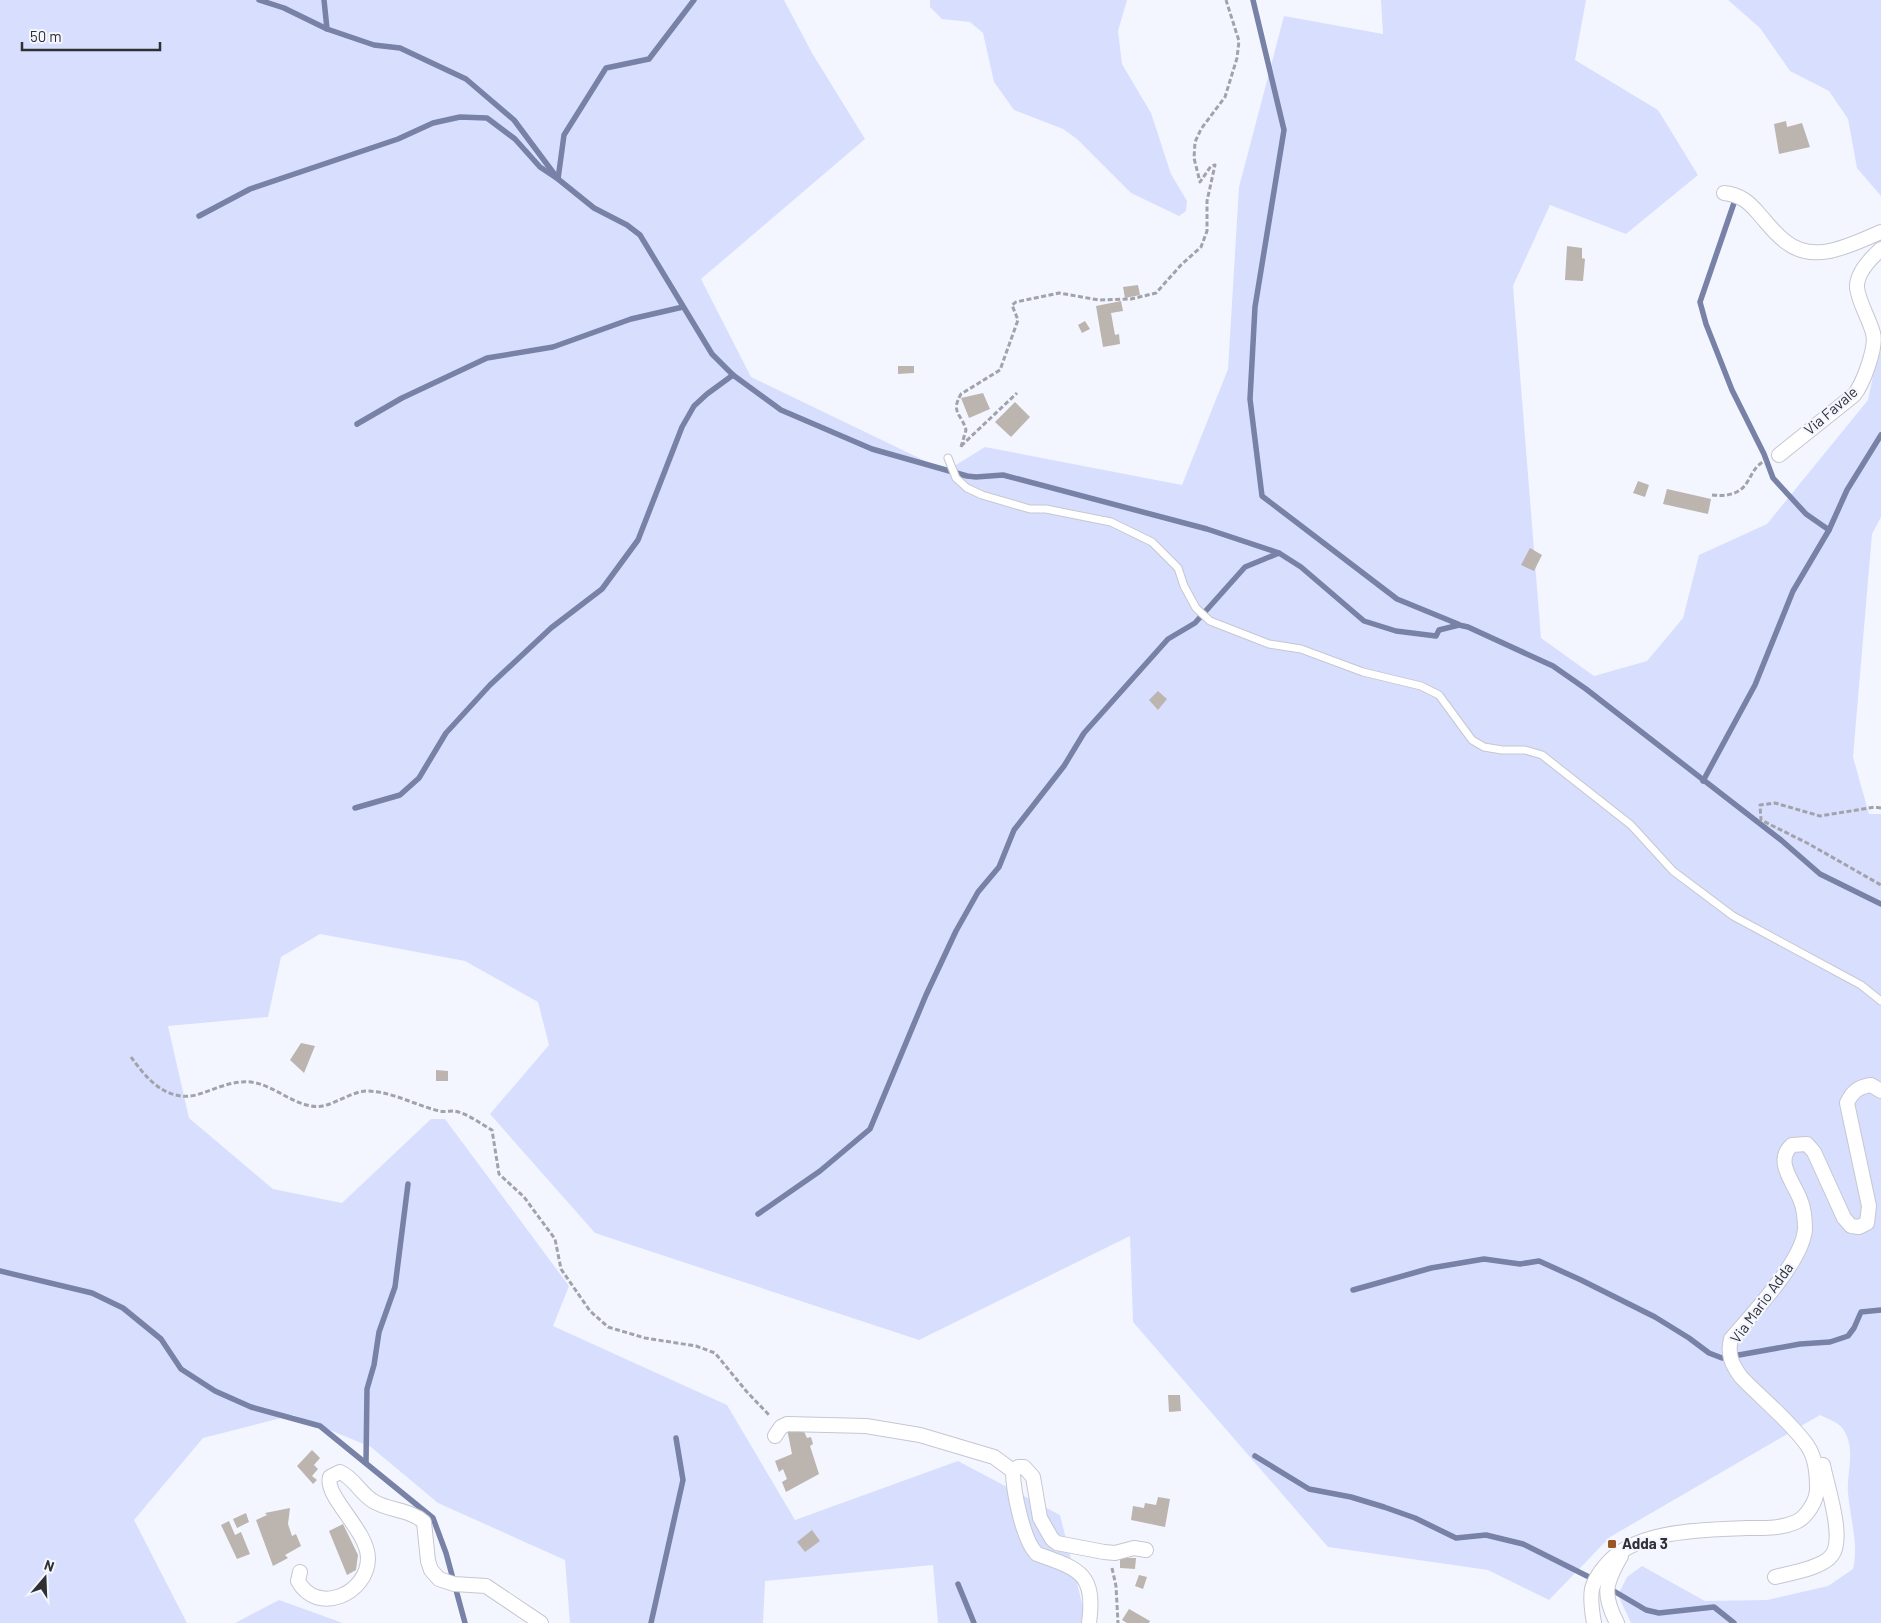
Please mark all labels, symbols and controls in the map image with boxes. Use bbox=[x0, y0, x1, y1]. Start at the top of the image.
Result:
scale bar bbox=[22, 20, 160, 52]
text: 50 m bbox=[30, 27, 62, 45]
street label: Via Favale bbox=[1800, 382, 1861, 438]
street label: Via Mario Adda bbox=[1726, 1259, 1796, 1346]
place label: Adda 3 bbox=[1622, 1534, 1668, 1552]
marker: Adda 3 bbox=[1606, 1538, 1618, 1550]
north arrow bbox=[20, 1553, 70, 1603]
text: N bbox=[42, 1556, 57, 1575]

